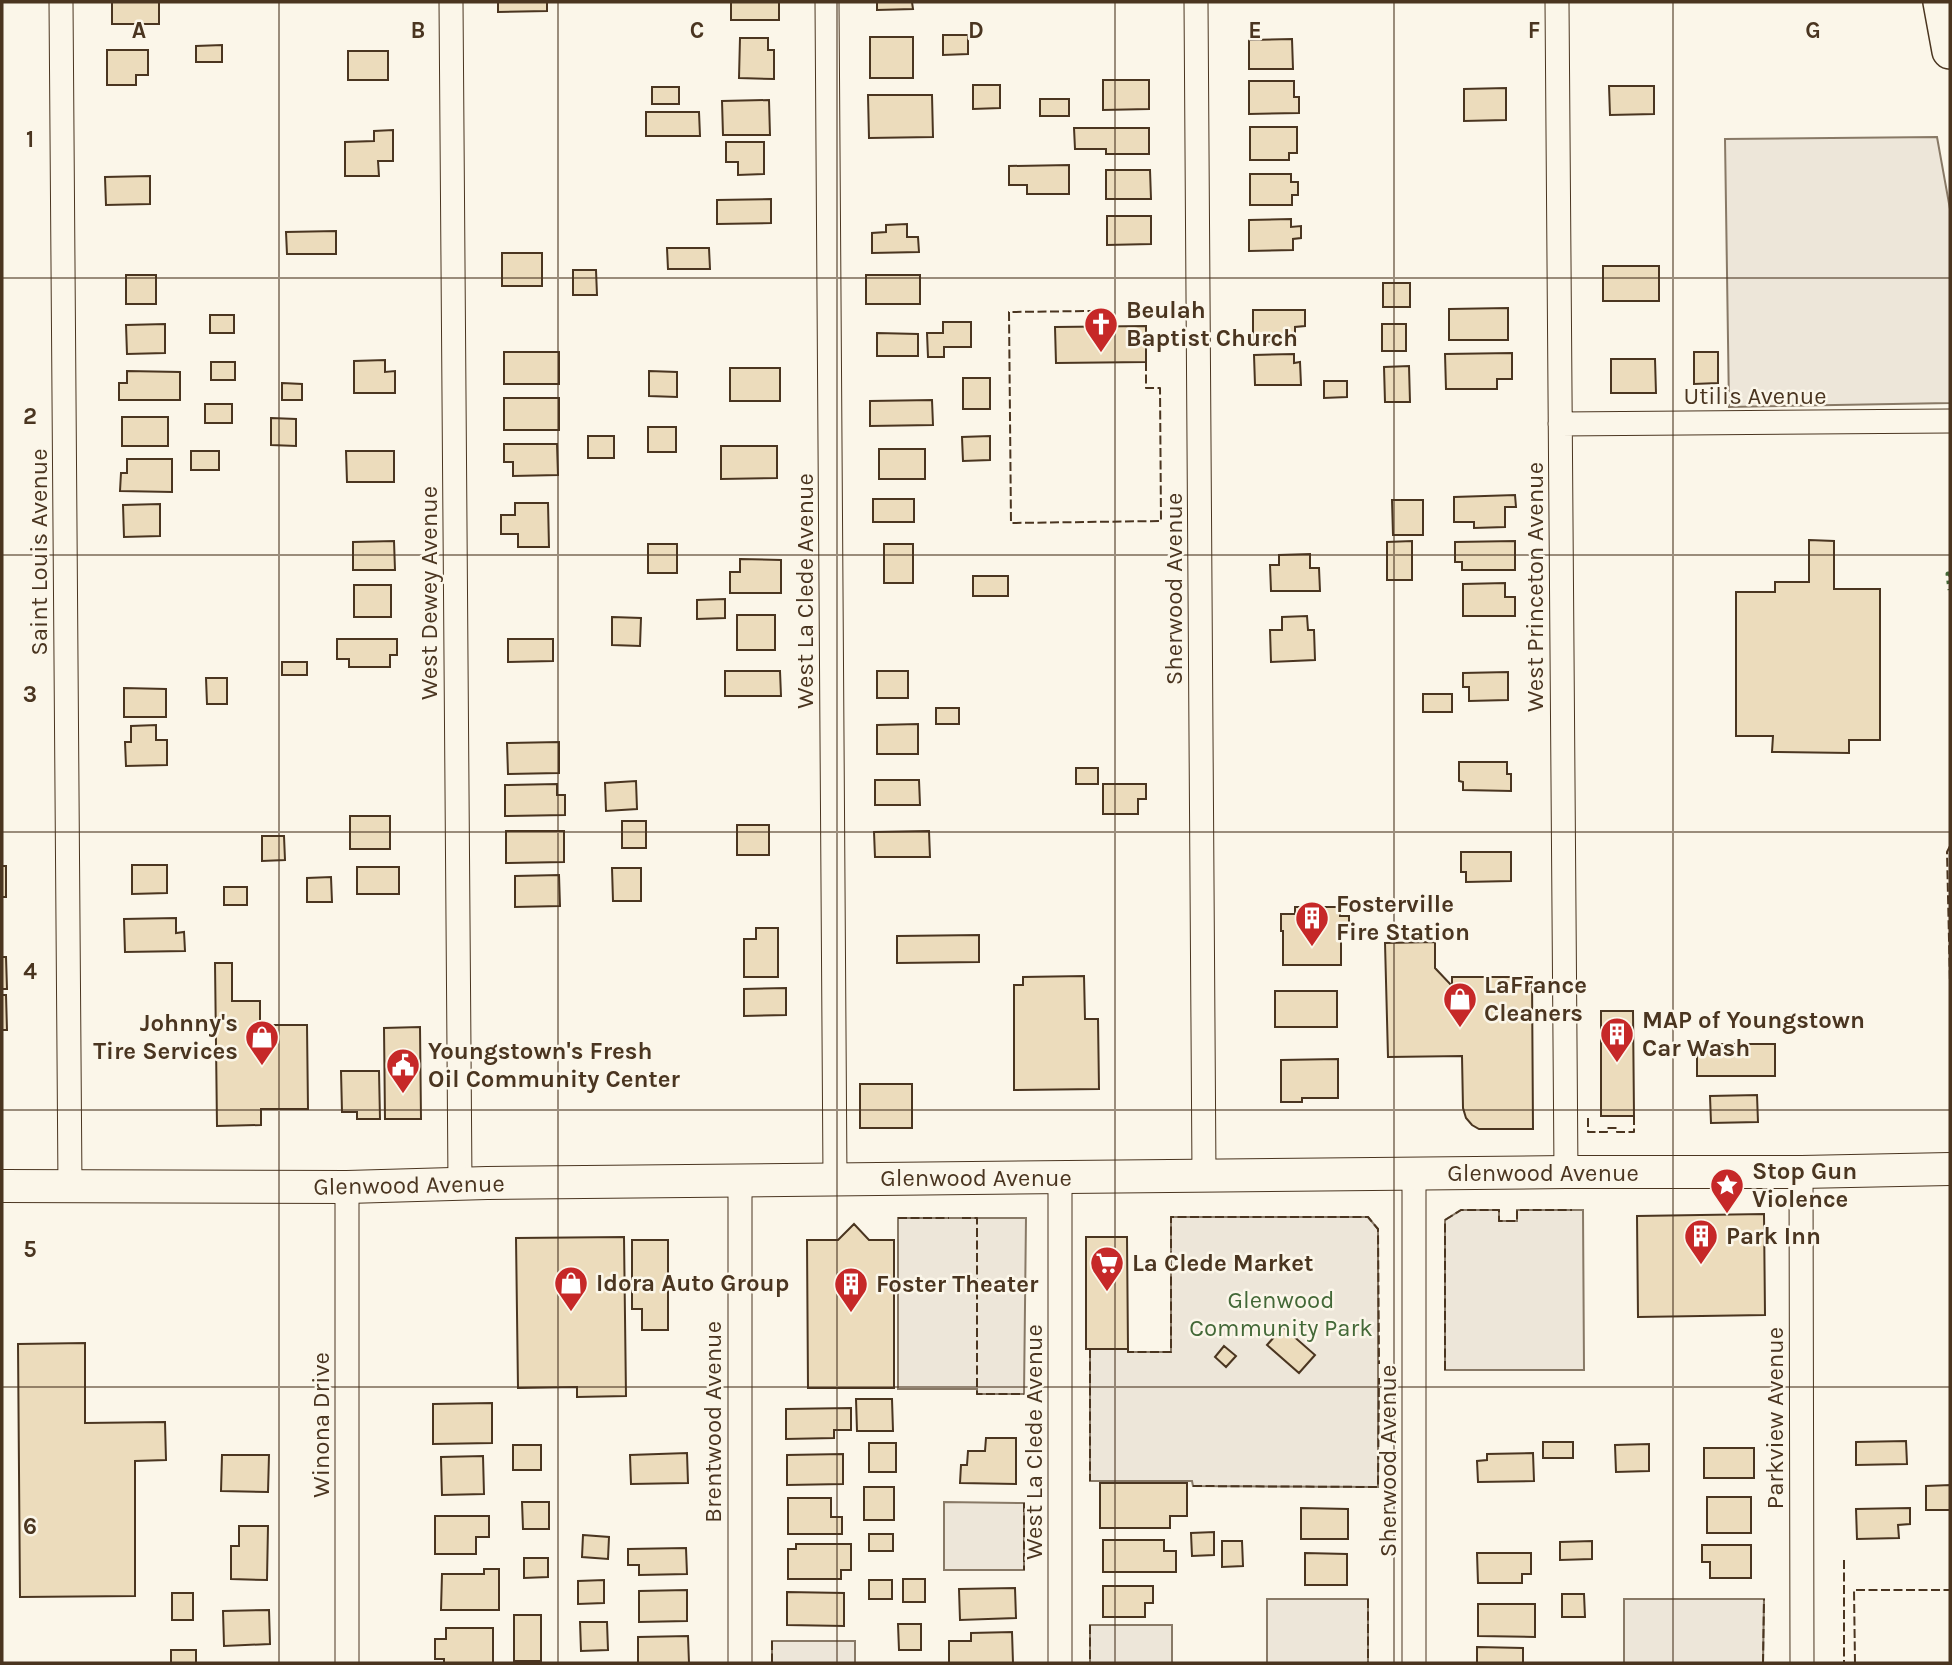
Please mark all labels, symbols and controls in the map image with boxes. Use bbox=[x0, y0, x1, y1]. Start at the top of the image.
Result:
text: A bbox=[132, 17, 146, 44]
text: B bbox=[411, 17, 425, 44]
text: C bbox=[690, 17, 704, 44]
text: D bbox=[968, 17, 984, 44]
text: E bbox=[1248, 17, 1262, 44]
text: F bbox=[1528, 17, 1540, 44]
text: G bbox=[1805, 17, 1821, 44]
text: 1 bbox=[26, 126, 34, 153]
place label: Beulah Baptist Church bbox=[1126, 296, 1298, 352]
church icon: Beulah Baptist Church bbox=[1082, 305, 1120, 354]
street label: Utilis Avenue bbox=[1683, 382, 1827, 410]
text: 2 bbox=[23, 403, 37, 430]
street label: Saint Louis Avenue bbox=[25, 448, 53, 656]
street label: West Princeton Avenue bbox=[1521, 462, 1549, 712]
street label: West La Clede Avenue bbox=[791, 473, 819, 709]
street label: West Dewey Avenue bbox=[415, 486, 443, 700]
street label: Sherwood Avenue bbox=[1160, 493, 1188, 685]
text: 3 bbox=[23, 681, 37, 708]
place label: Fosterville Fire Station bbox=[1336, 890, 1470, 946]
building icon: Fosterville Fire Station bbox=[1293, 899, 1331, 948]
text: 4 bbox=[23, 958, 37, 985]
place label: LaFrance Cleaners bbox=[1484, 971, 1587, 1027]
shop icon: LaFrance Cleaners bbox=[1441, 980, 1479, 1029]
place label: MAP of Youngstown Car Wash bbox=[1642, 1006, 1865, 1062]
place label: Johnny's Tire Services bbox=[93, 1009, 238, 1065]
building icon: MAP of Youngstown Car Wash bbox=[1598, 1015, 1636, 1064]
shop icon: Johnny's Tire Services bbox=[243, 1018, 281, 1067]
place label: Youngstown's Fresh Oil Community Center bbox=[428, 1037, 681, 1093]
public building icon: Youngstown's Fresh Oil Community Center bbox=[384, 1046, 422, 1095]
place label: Stop Gun Violence bbox=[1752, 1157, 1857, 1213]
street label: Glenwood Avenue bbox=[1447, 1159, 1639, 1187]
street label: Glenwood Avenue bbox=[880, 1164, 1072, 1192]
place icon: Stop Gun Violence bbox=[1708, 1166, 1746, 1215]
street label: Glenwood Avenue bbox=[313, 1169, 505, 1201]
building icon: Park Inn bbox=[1682, 1217, 1720, 1266]
place label: Park Inn bbox=[1726, 1222, 1821, 1250]
text: 5 bbox=[23, 1236, 37, 1263]
supermarket icon: La Clede Market bbox=[1088, 1244, 1126, 1293]
place label: La Clede Market bbox=[1132, 1249, 1314, 1277]
shop icon: Idora Auto Group bbox=[552, 1264, 590, 1313]
building icon: Foster Theater bbox=[832, 1265, 870, 1314]
place label: Idora Auto Group bbox=[596, 1269, 789, 1297]
place label: Foster Theater bbox=[876, 1270, 1039, 1298]
park label: Glenwood Community Park bbox=[1189, 1286, 1373, 1342]
street label: Brentwood Avenue bbox=[699, 1321, 727, 1523]
street label: West La Clede Avenue bbox=[1020, 1324, 1048, 1560]
street label: Parkview Avenue bbox=[1761, 1327, 1789, 1509]
street label: Winona Drive bbox=[307, 1352, 335, 1498]
street label: Sherwood Avenue bbox=[1374, 1365, 1402, 1557]
text: 6 bbox=[23, 1513, 37, 1540]

